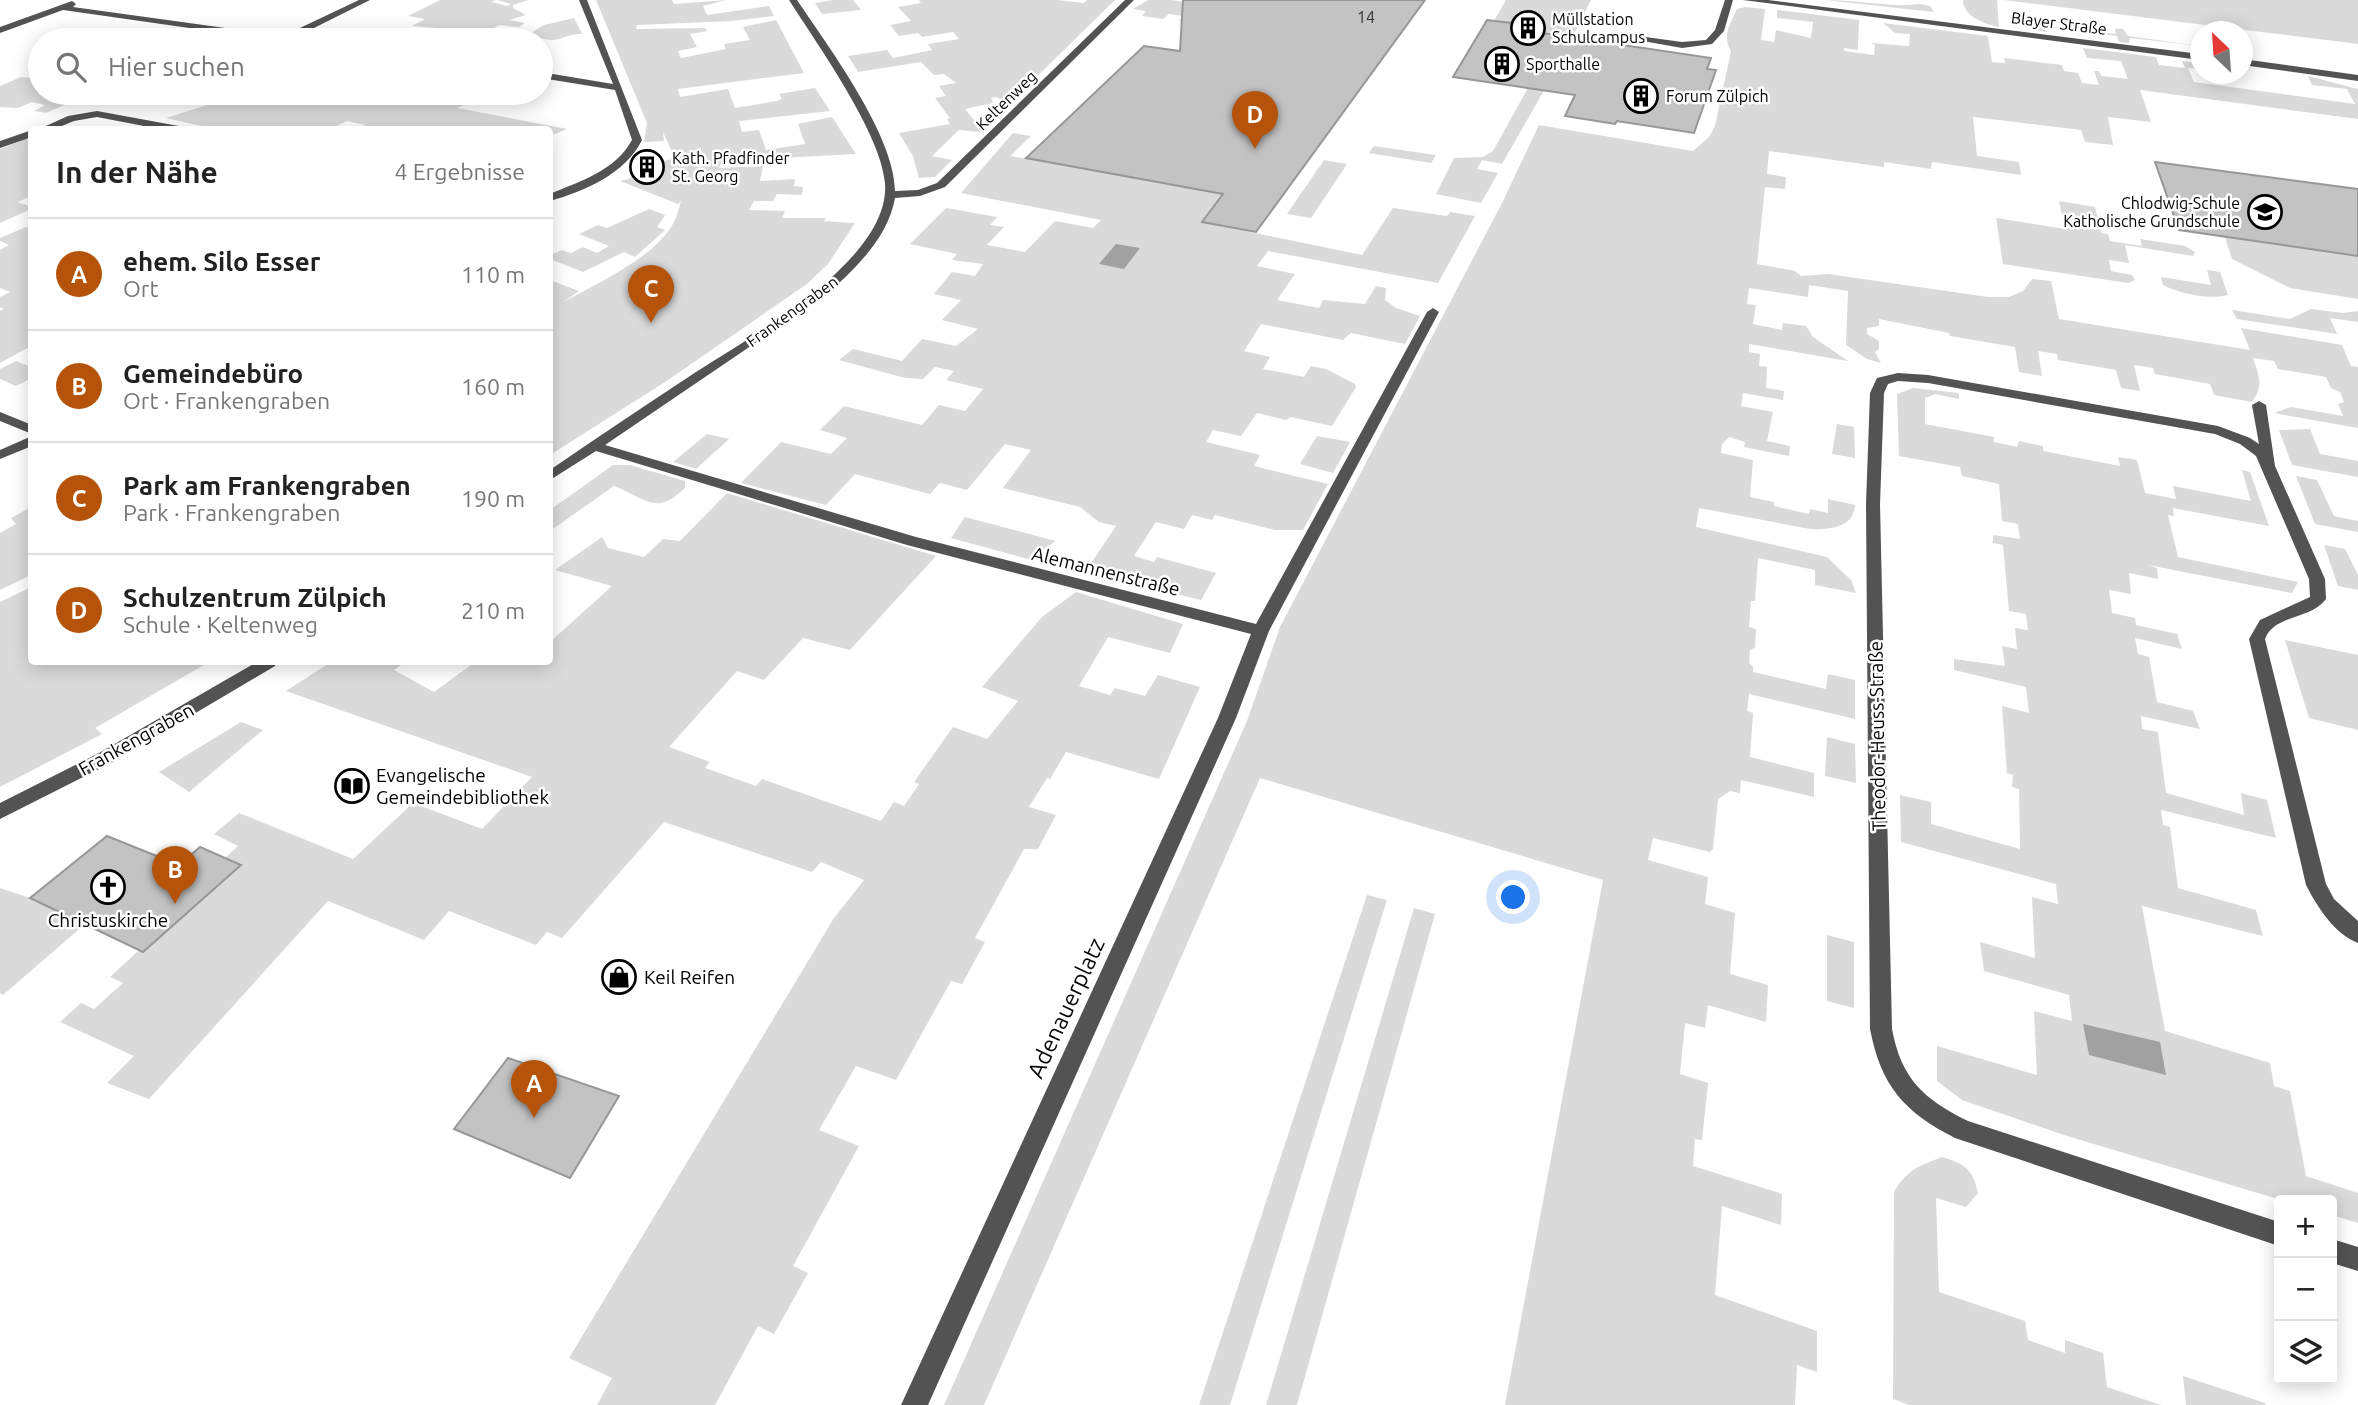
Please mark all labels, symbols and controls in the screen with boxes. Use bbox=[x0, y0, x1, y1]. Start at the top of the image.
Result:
house number: 14 bbox=[1357, 8, 1375, 26]
street label: Blayer Straße bbox=[2010, 8, 2108, 38]
building icon: Müllstation Schulcampus bbox=[1509, 9, 1547, 47]
place label: Müllstation Schulcampus bbox=[1552, 10, 1645, 46]
north arrow bbox=[2190, 21, 2253, 84]
search box bbox=[28, 28, 553, 105]
building icon: Sporthalle bbox=[1483, 45, 1521, 83]
icon: search bbox=[52, 48, 90, 86]
text: Hier suchen bbox=[108, 52, 245, 81]
place label: Sporthalle bbox=[1526, 55, 1600, 73]
street label: Keltenweg bbox=[972, 67, 1040, 133]
building icon: Forum Zülpich bbox=[1622, 77, 1660, 115]
place label: Forum Zülpich bbox=[1666, 87, 1769, 105]
pin: D bbox=[1232, 91, 1278, 149]
building icon: Kath. Pfadfinder St. Georg bbox=[628, 148, 666, 186]
place label: Kath. Pfadfinder St. Georg bbox=[672, 149, 790, 185]
text: In der Nähe bbox=[56, 155, 218, 189]
text: 4 Ergebnisse bbox=[394, 159, 525, 184]
school or university icon: Chlodwig-Schule Katholische Grundschule bbox=[2246, 193, 2284, 231]
place label: Chlodwig-Schule Katholische Grundschule bbox=[2063, 194, 2240, 230]
text: ehem. Silo Esser bbox=[123, 247, 321, 276]
text: A bbox=[71, 262, 87, 287]
text: 110 m bbox=[461, 262, 525, 287]
pin: C bbox=[628, 265, 674, 323]
street label: Frankengraben bbox=[743, 272, 841, 350]
text: Ort bbox=[123, 276, 159, 301]
text: Gemeindebüro bbox=[123, 359, 303, 388]
text: B bbox=[71, 374, 87, 399]
text: 160 m bbox=[461, 374, 525, 399]
text: Ort · Frankengraben bbox=[123, 388, 330, 413]
text: Park am Frankengraben bbox=[123, 471, 411, 500]
text: C bbox=[72, 486, 86, 511]
text: 190 m bbox=[461, 486, 525, 511]
text: Park · Frankengraben bbox=[123, 500, 340, 525]
street label: Alemannenstraße bbox=[1030, 542, 1182, 600]
text: Schulzentrum Zülpich bbox=[123, 583, 387, 612]
text: D bbox=[71, 598, 87, 623]
text: 210 m bbox=[461, 598, 525, 623]
text: Schule · Keltenweg bbox=[123, 612, 318, 637]
street label: Theodor-Heuss-Straße bbox=[1864, 641, 1890, 831]
street label: Frankengraben bbox=[75, 698, 197, 780]
place label: Evangelische Gemeindebibliothek bbox=[376, 764, 549, 808]
library icon: Evangelische Gemeindebibliothek bbox=[333, 767, 371, 805]
pin: B bbox=[152, 846, 198, 904]
church icon: Christuskirche bbox=[89, 868, 127, 906]
your location bbox=[1496, 880, 1530, 914]
place label: Christuskirche bbox=[48, 909, 168, 931]
street label: Adenauerplatz bbox=[1022, 934, 1109, 1082]
shop icon: Keil Reifen bbox=[600, 958, 638, 996]
place label: Keil Reifen bbox=[644, 966, 735, 988]
pin: A bbox=[511, 1060, 557, 1118]
map controls bbox=[2274, 1195, 2337, 1384]
button: + bbox=[2274, 1195, 2337, 1258]
button: − bbox=[2274, 1258, 2337, 1321]
button: layers bbox=[2274, 1321, 2337, 1384]

